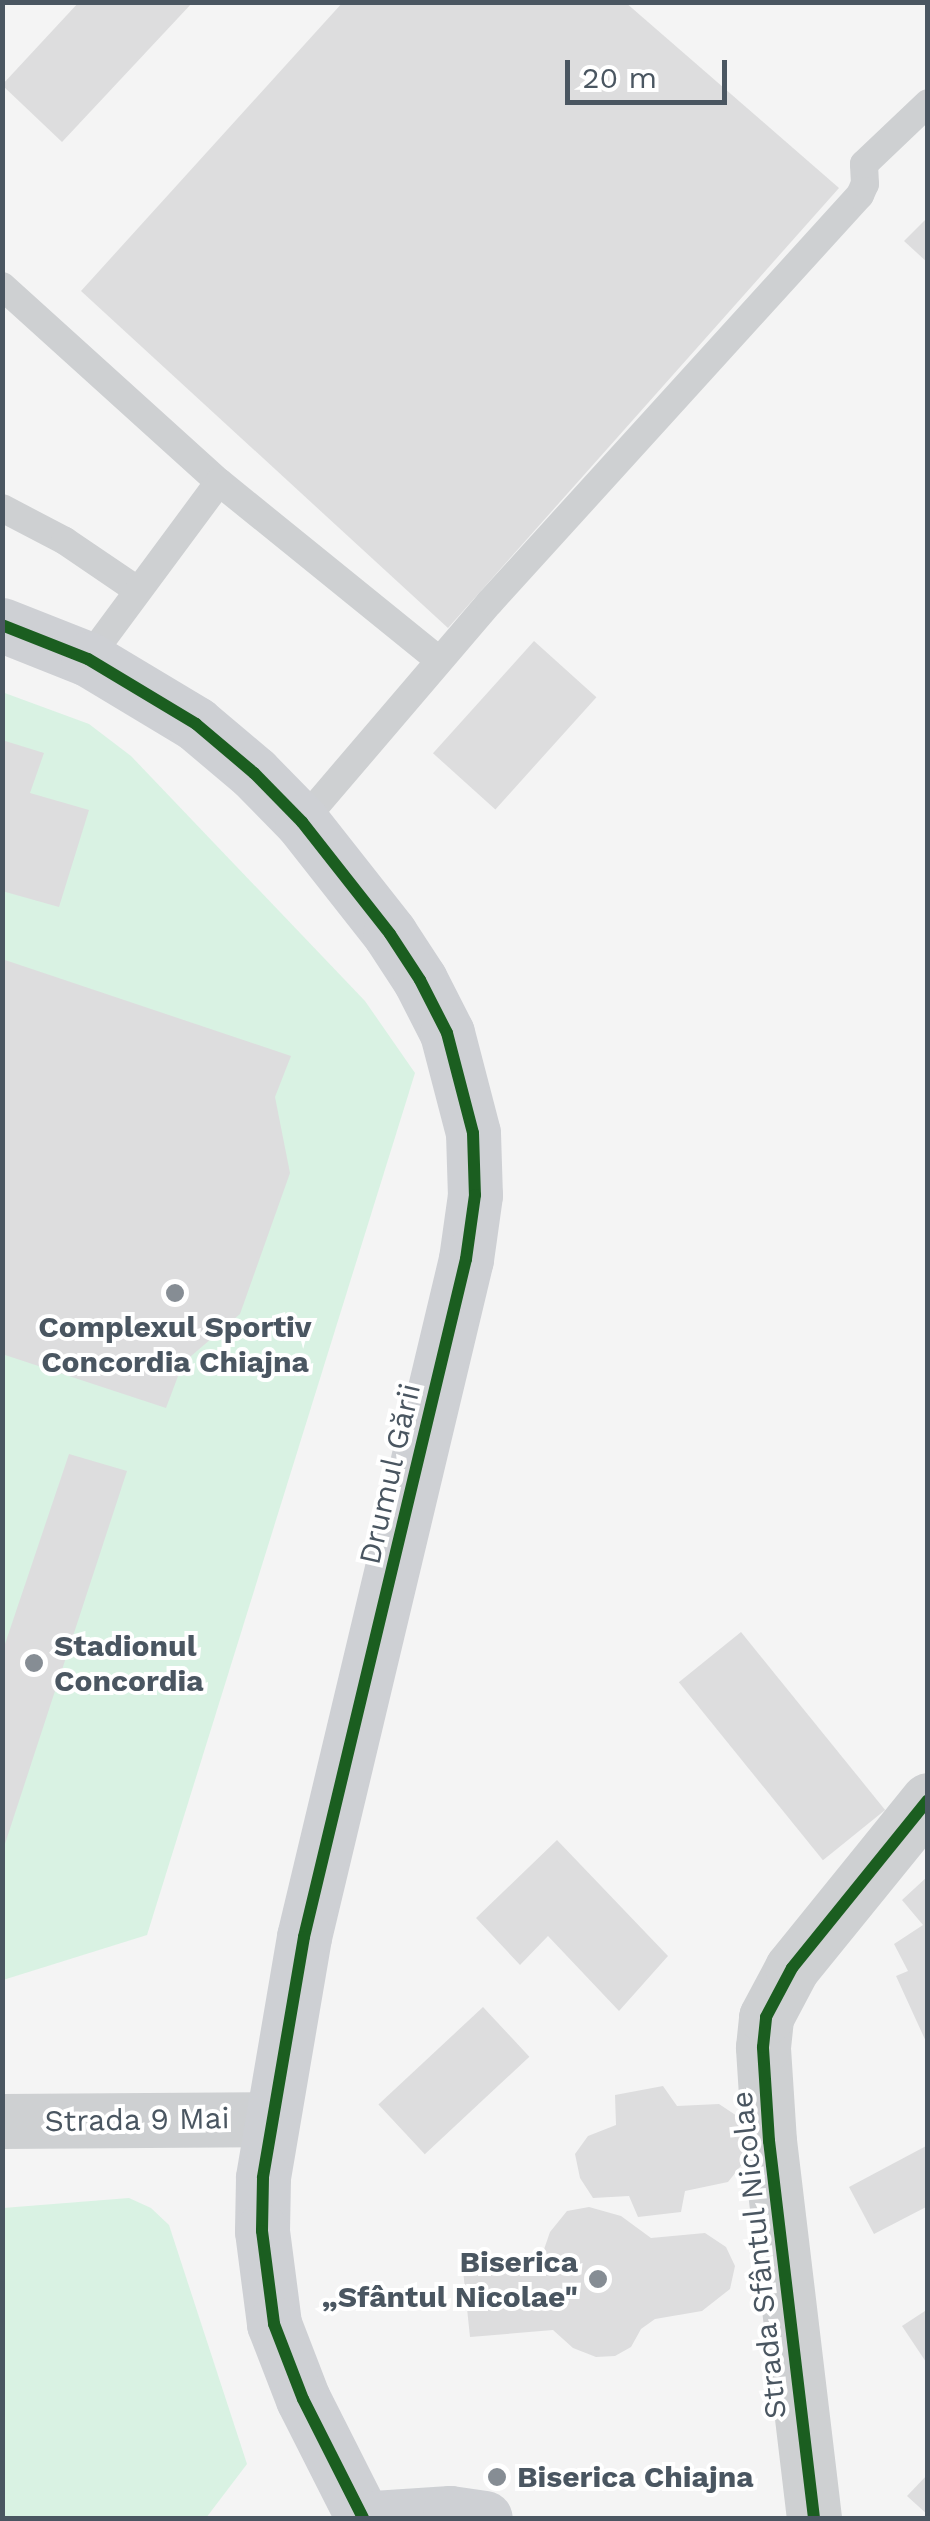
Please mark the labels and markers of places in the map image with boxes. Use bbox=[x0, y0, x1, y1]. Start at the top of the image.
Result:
marker: Complexul Sportiv Concordia Chiajna bbox=[164, 1282, 186, 1304]
place label: Complexul Sportiv Concordia Chiajna bbox=[38, 1309, 312, 1380]
place label: Stadionul Concordia bbox=[54, 1628, 204, 1698]
marker: Stadionul Concordia bbox=[23, 1652, 45, 1674]
place label: Biserica „Sfântul Nicolae" bbox=[321, 2244, 578, 2314]
marker: Biserica „Sfântul Nicolae" bbox=[587, 2268, 609, 2290]
place label: Biserica Chiajna bbox=[517, 2459, 754, 2495]
marker: Biserica Chiajna bbox=[486, 2466, 508, 2488]

